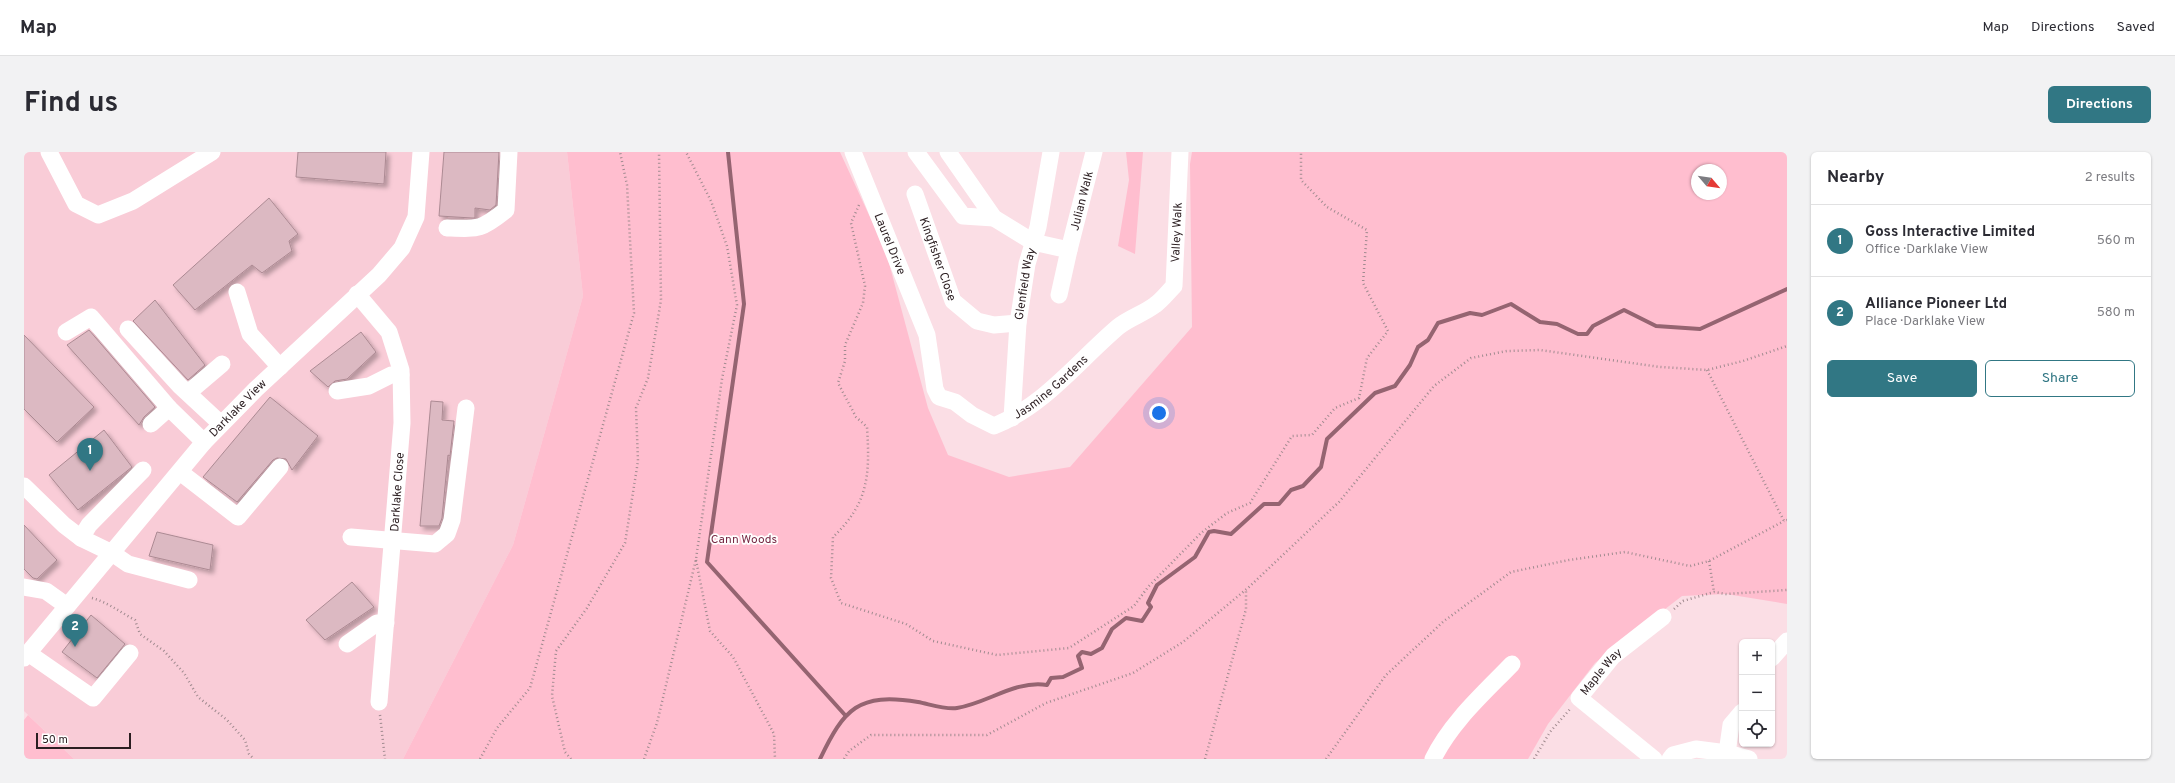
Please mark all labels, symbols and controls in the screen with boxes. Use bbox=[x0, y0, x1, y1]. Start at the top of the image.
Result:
text: Map bbox=[20, 16, 57, 40]
text: Map bbox=[1983, 19, 2009, 36]
text: Directions bbox=[2031, 19, 2095, 36]
text: Saved bbox=[2117, 19, 2155, 36]
text: Find us bbox=[24, 86, 118, 122]
button: Directions bbox=[2048, 86, 2151, 123]
north arrow bbox=[1691, 164, 1727, 200]
text: Nearby bbox=[1827, 167, 1884, 189]
street label: Julian Walk bbox=[1067, 169, 1098, 232]
text: 2 results bbox=[2085, 170, 2135, 186]
street label: Valley Walk bbox=[1168, 202, 1187, 263]
street label: Laurel Drive bbox=[870, 211, 909, 277]
street label: Kingfisher Close bbox=[915, 215, 959, 303]
text: Goss Interactive Limited bbox=[1865, 223, 2035, 242]
text: 1 bbox=[1837, 233, 1843, 249]
text: 560 m bbox=[2097, 233, 2135, 249]
text: Office · Darklake View bbox=[1865, 242, 1988, 258]
street label: Glenfield Way bbox=[1012, 246, 1040, 321]
text: Alliance Pioneer Ltd bbox=[1865, 295, 2007, 314]
text: 2 bbox=[1836, 305, 1844, 321]
text: 580 m bbox=[2097, 305, 2135, 321]
text: Place · Darklake View bbox=[1865, 314, 1985, 330]
street label: Jasmine Gardens bbox=[1011, 352, 1092, 424]
button: Save bbox=[1827, 360, 1977, 397]
button: Share bbox=[1985, 360, 2135, 397]
street label: Darklake View bbox=[206, 376, 271, 441]
your location bbox=[1149, 403, 1169, 423]
pin: 1 bbox=[77, 438, 103, 471]
street label: Darklake Close bbox=[387, 452, 409, 532]
park label: Cann Woods bbox=[711, 532, 777, 548]
pin: 2 bbox=[62, 614, 88, 647]
map controls bbox=[1739, 639, 1775, 747]
button: + bbox=[1739, 639, 1775, 675]
street label: Maple Way bbox=[1577, 645, 1626, 699]
button: − bbox=[1739, 675, 1775, 711]
button: locate bbox=[1739, 711, 1775, 747]
scale bar bbox=[36, 731, 131, 750]
text: 50 m bbox=[42, 733, 68, 747]

